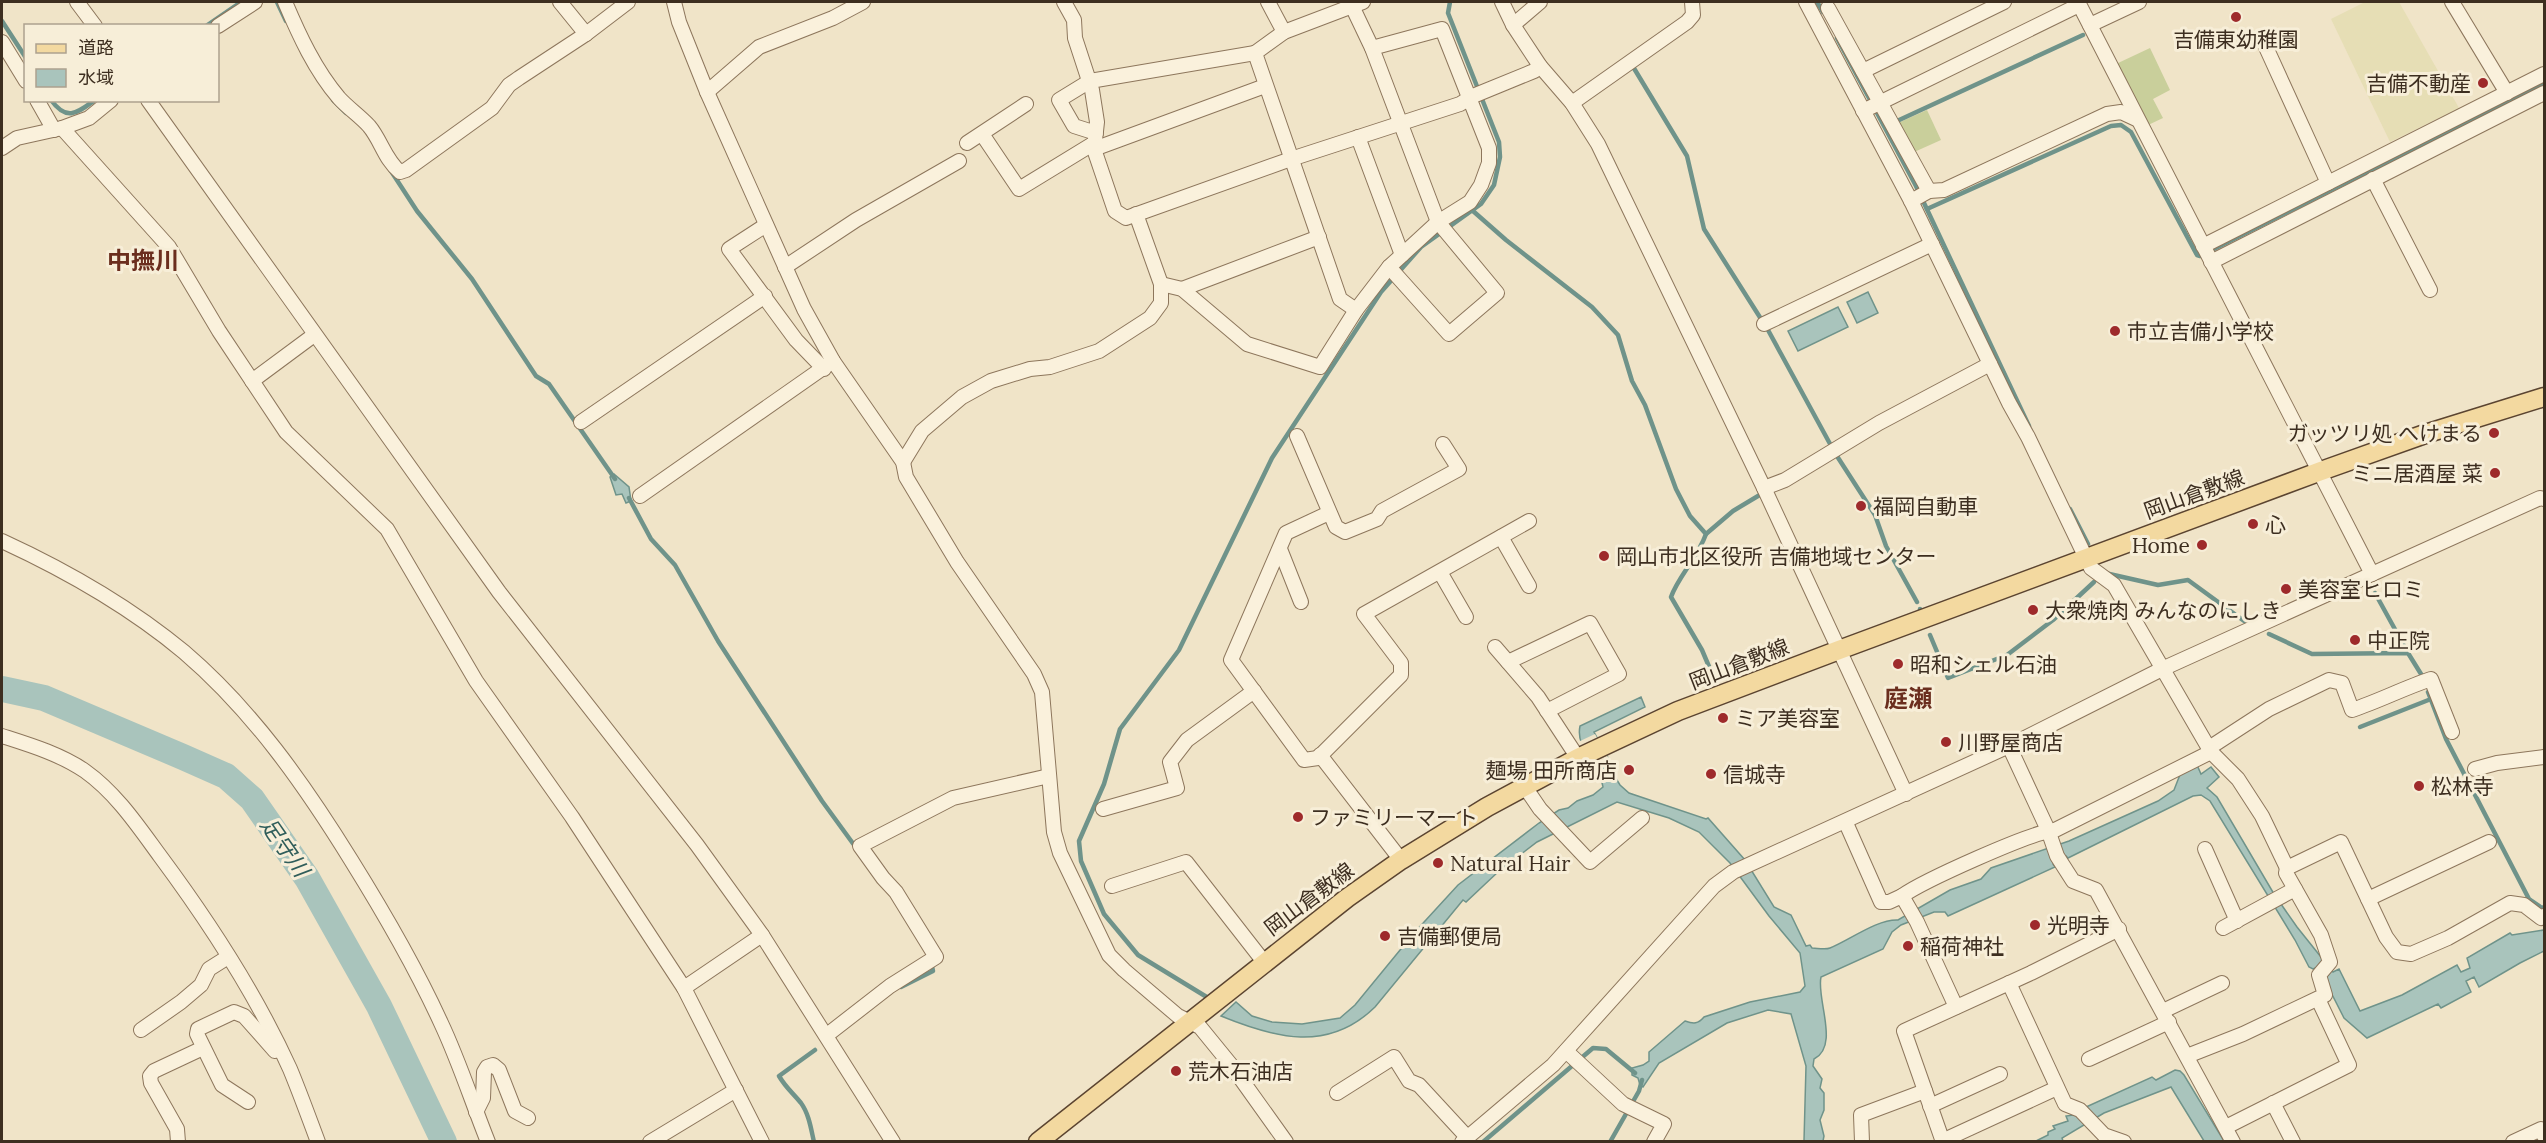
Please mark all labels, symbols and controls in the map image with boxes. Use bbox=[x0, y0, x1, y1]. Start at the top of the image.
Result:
marker: 吉備東幼稚園 bbox=[2229, 10, 2243, 24]
legend bbox=[24, 24, 219, 102]
place label: 吉備東幼稚園 bbox=[2173, 26, 2299, 53]
text: 道路 bbox=[78, 36, 114, 59]
text: 水域 bbox=[78, 66, 114, 89]
place label: 吉備不動産 bbox=[2366, 70, 2471, 97]
marker: 吉備不動産 bbox=[2476, 76, 2490, 90]
district label: 中撫川 bbox=[107, 245, 179, 276]
place label: 市立吉備小学校 bbox=[2127, 318, 2274, 345]
marker: 市立吉備小学校 bbox=[2108, 324, 2122, 338]
place label: ガッツリ処 へけまる bbox=[2287, 420, 2482, 447]
marker: ガッツリ処 へけまる bbox=[2487, 426, 2501, 440]
place label: ミニ居酒屋 菜 bbox=[2351, 460, 2483, 487]
street label: 岡山倉敷線 bbox=[2140, 463, 2248, 525]
marker: ミニ居酒屋 菜 bbox=[2488, 466, 2502, 480]
place label: 福岡自動車 bbox=[1873, 493, 1978, 520]
marker: 福岡自動車 bbox=[1854, 499, 1868, 513]
place label: 心 bbox=[2265, 511, 2286, 538]
marker: 心 bbox=[2246, 517, 2260, 531]
place label: Home bbox=[2132, 532, 2190, 559]
marker: Home bbox=[2195, 538, 2209, 552]
place label: 岡山市北区役所 吉備地域センター bbox=[1616, 543, 1937, 570]
marker: 岡山市北区役所 吉備地域センター bbox=[1597, 549, 1611, 563]
place label: 美容室ヒロミ bbox=[2298, 576, 2424, 603]
marker: 美容室ヒロミ bbox=[2279, 582, 2293, 596]
place label: 大衆焼肉 みんなのにしき bbox=[2045, 597, 2282, 624]
marker: 大衆焼肉 みんなのにしき bbox=[2026, 603, 2040, 617]
place label: 中正院 bbox=[2367, 627, 2430, 654]
street label: 岡山倉敷線 bbox=[1685, 633, 1793, 695]
marker: 中正院 bbox=[2348, 633, 2362, 647]
place label: 昭和シェル石油 bbox=[1910, 651, 2057, 678]
marker: 昭和シェル石油 bbox=[1891, 657, 1905, 671]
district label: 庭瀬 bbox=[1884, 683, 1932, 714]
place label: ミア美容室 bbox=[1735, 705, 1840, 732]
marker: ミア美容室 bbox=[1716, 711, 1730, 725]
place label: 川野屋商店 bbox=[1958, 729, 2063, 756]
marker: 川野屋商店 bbox=[1939, 735, 1953, 749]
place label: 麺場 田所商店 bbox=[1485, 757, 1617, 784]
place label: 信城寺 bbox=[1723, 761, 1786, 788]
marker: 麺場 田所商店 bbox=[1622, 763, 1636, 777]
marker: 信城寺 bbox=[1704, 767, 1718, 781]
place label: 松林寺 bbox=[2431, 773, 2494, 800]
marker: 松林寺 bbox=[2412, 779, 2426, 793]
place label: ファミリーマート bbox=[1310, 804, 1478, 831]
marker: ファミリーマート bbox=[1291, 810, 1305, 824]
water label: 足守川 bbox=[255, 812, 317, 884]
place label: Natural Hair bbox=[1450, 850, 1570, 877]
marker: Natural Hair bbox=[1431, 856, 1445, 870]
street label: 岡山倉敷線 bbox=[1259, 857, 1359, 941]
place label: 光明寺 bbox=[2047, 912, 2110, 939]
marker: 光明寺 bbox=[2028, 918, 2042, 932]
place label: 吉備郵便局 bbox=[1397, 923, 1502, 950]
marker: 吉備郵便局 bbox=[1378, 929, 1392, 943]
place label: 稲荷神社 bbox=[1920, 933, 2004, 960]
marker: 稲荷神社 bbox=[1901, 939, 1915, 953]
place label: 荒木石油店 bbox=[1188, 1058, 1293, 1085]
marker: 荒木石油店 bbox=[1169, 1064, 1183, 1078]

